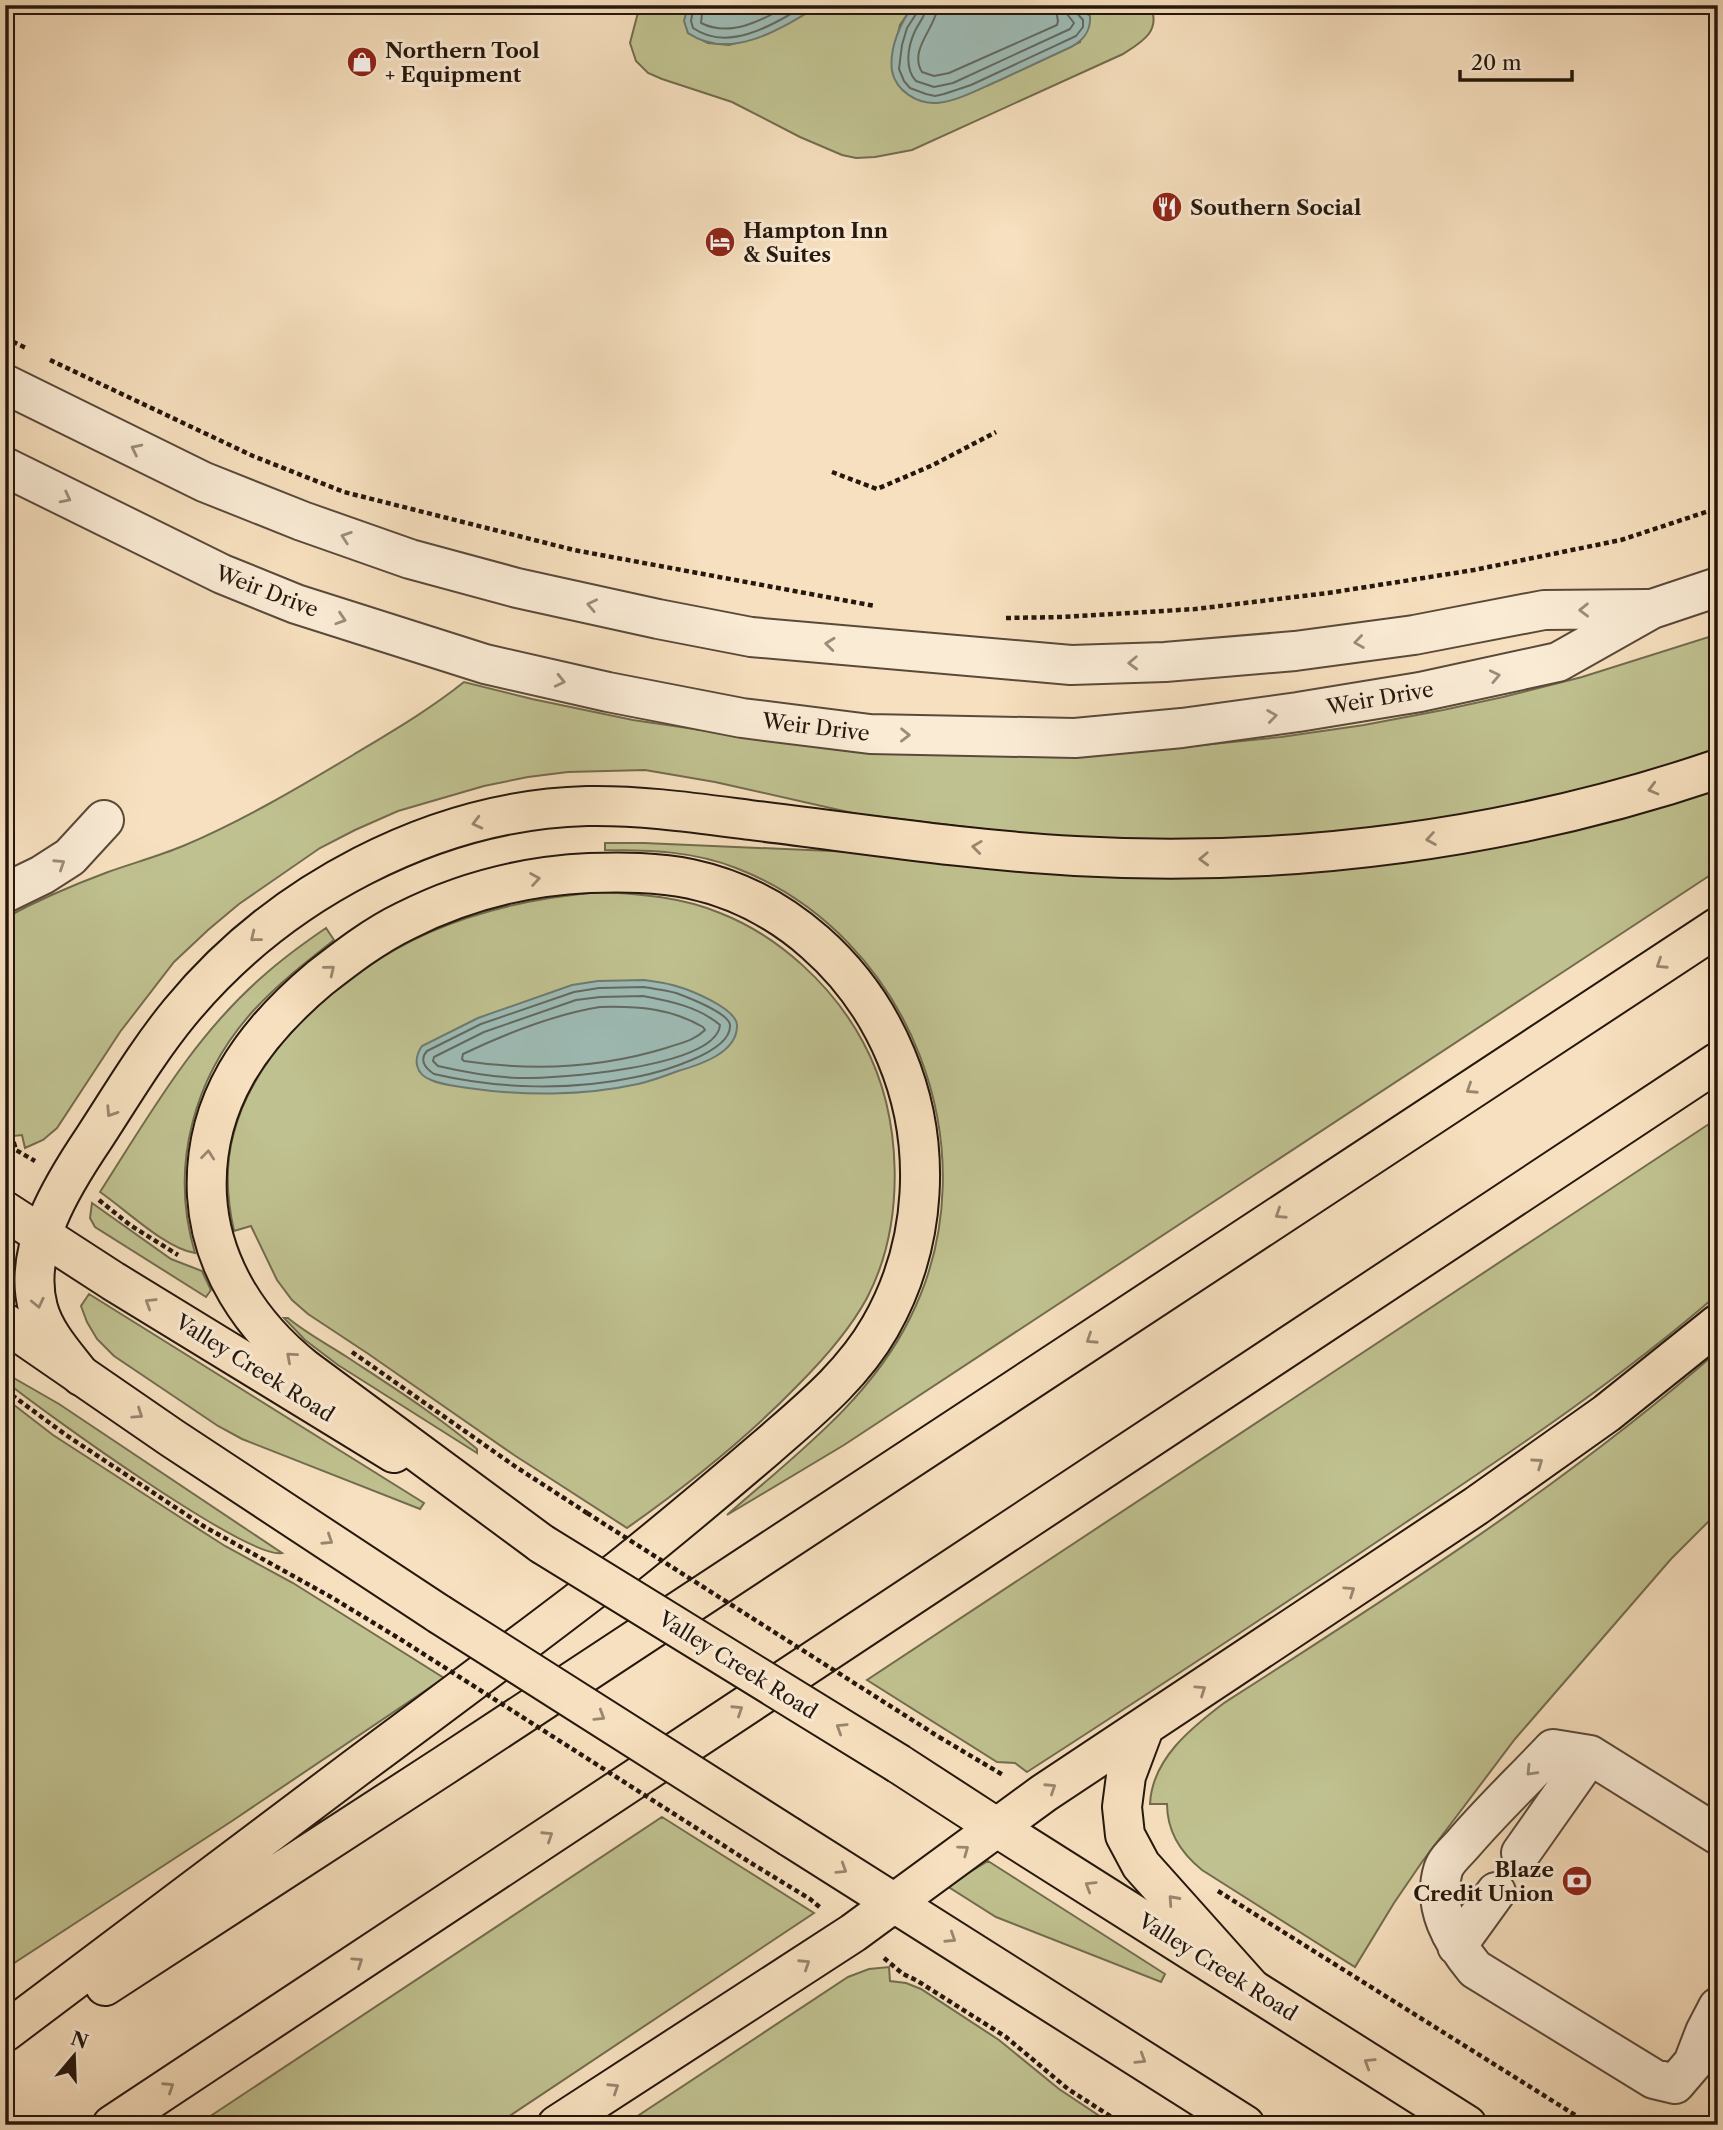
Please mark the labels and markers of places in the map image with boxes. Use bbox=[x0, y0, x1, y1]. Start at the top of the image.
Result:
place label: Northern Tool + Equipment bbox=[385, 38, 540, 87]
shop icon: Northern Tool + Equipment bbox=[345, 45, 379, 79]
restaurant icon: Southern Social bbox=[1150, 190, 1184, 224]
place label: Southern Social bbox=[1190, 195, 1361, 220]
place label: Hampton Inn & Suites bbox=[743, 218, 889, 267]
hotel icon: Hampton Inn & Suites bbox=[703, 225, 737, 259]
place label: Blaze Credit Union bbox=[1413, 1857, 1555, 1906]
bank icon: Blaze Credit Union bbox=[1560, 1864, 1594, 1898]

